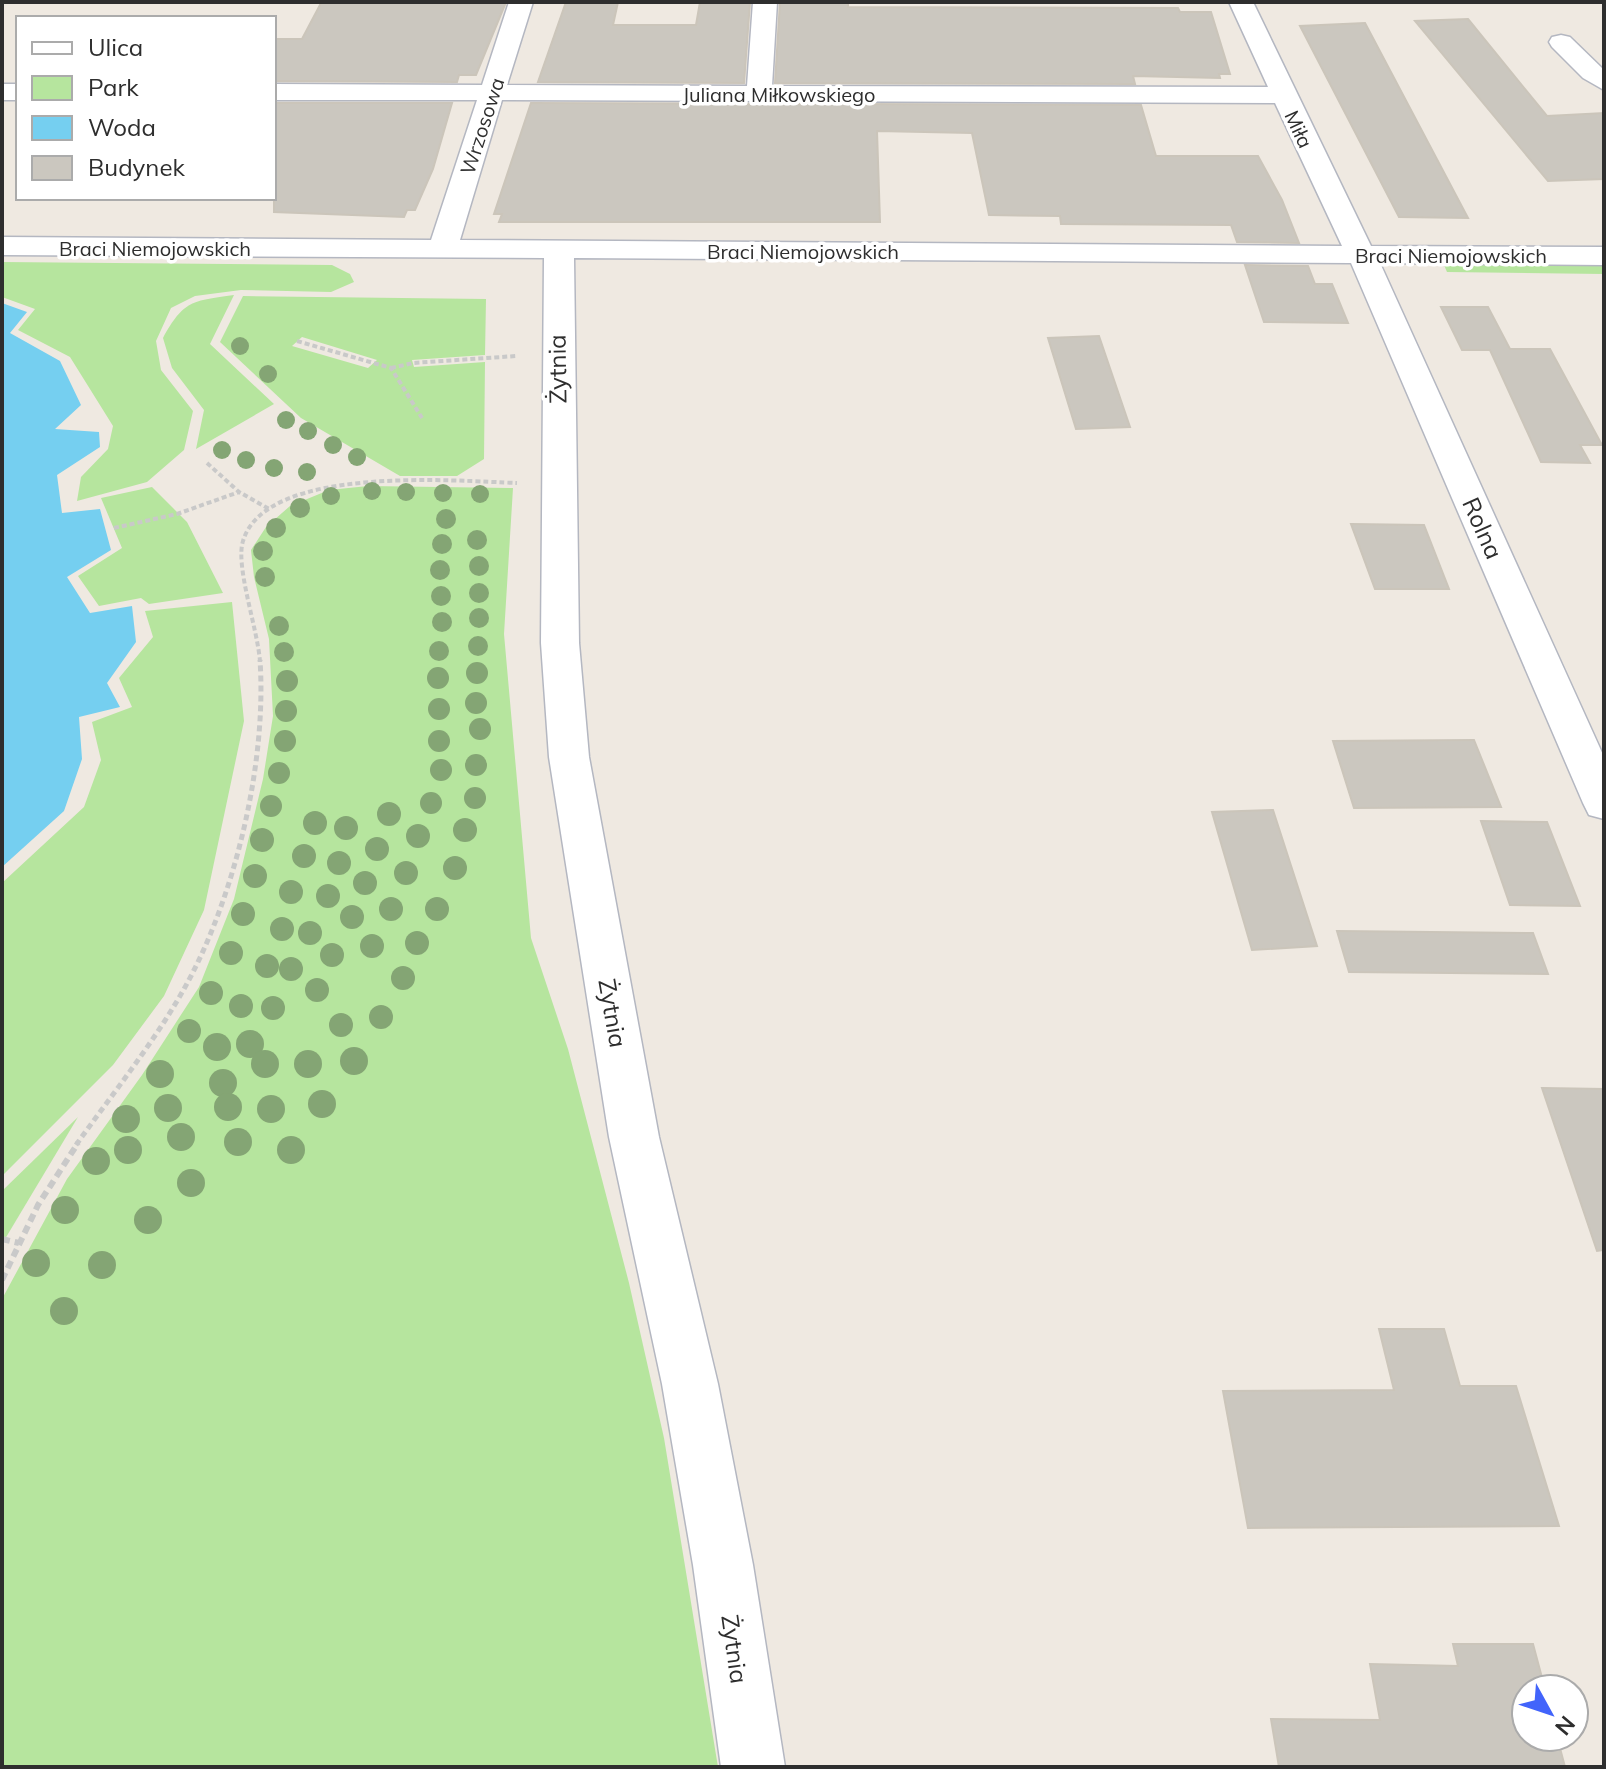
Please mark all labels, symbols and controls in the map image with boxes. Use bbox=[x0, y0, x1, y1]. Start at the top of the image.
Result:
legend bbox=[16, 16, 276, 200]
text: Ulica bbox=[88, 32, 143, 62]
text: Park bbox=[88, 72, 139, 102]
street label: Wrzosowa bbox=[455, 74, 509, 178]
street label: Juliana Miłkowskiego bbox=[682, 82, 876, 107]
street label: Miła bbox=[1279, 106, 1319, 152]
text: Woda bbox=[88, 112, 156, 142]
text: Budynek bbox=[88, 152, 185, 182]
street label: Braci Niemojowskich bbox=[59, 236, 251, 261]
street label: Braci Niemojowskich bbox=[707, 239, 899, 264]
street label: Braci Niemojowskich bbox=[1355, 243, 1547, 268]
street label: Żytnia bbox=[541, 334, 573, 404]
street label: Rolna bbox=[1456, 493, 1510, 563]
street label: Żytnia bbox=[592, 976, 634, 1050]
street label: Żytnia bbox=[715, 1613, 755, 1685]
north arrow bbox=[1510, 1673, 1590, 1753]
text: N bbox=[1549, 1710, 1581, 1741]

